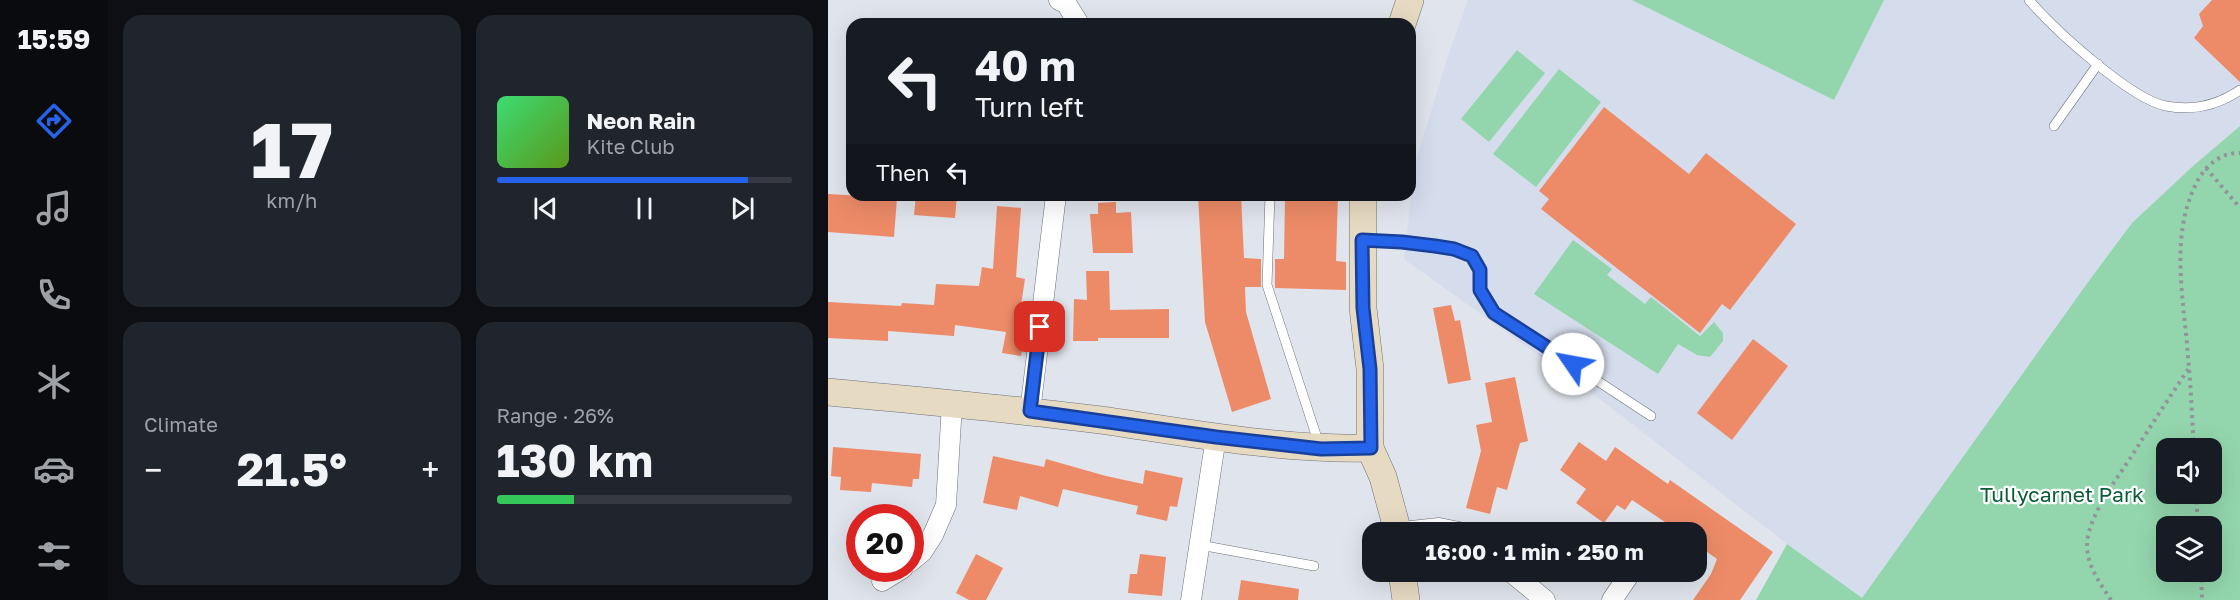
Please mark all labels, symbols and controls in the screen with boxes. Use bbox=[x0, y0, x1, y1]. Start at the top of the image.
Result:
text: 15:59 bbox=[18, 23, 90, 55]
text: 40 m bbox=[975, 40, 1076, 90]
icon: left bbox=[876, 42, 954, 120]
text: Turn left bbox=[975, 91, 1084, 123]
icon: directions bbox=[33, 100, 75, 142]
text: 17 bbox=[250, 102, 333, 195]
text: Neon Rain bbox=[587, 107, 695, 134]
text: Kite Club bbox=[587, 134, 675, 158]
icon: left bbox=[941, 156, 974, 189]
text: Then bbox=[876, 159, 929, 186]
icon: music bbox=[33, 187, 75, 229]
text: km/h bbox=[266, 188, 317, 212]
icon: previous bbox=[529, 192, 562, 225]
icon: pause bbox=[628, 192, 661, 225]
icon: next bbox=[726, 192, 759, 225]
icon: phone bbox=[33, 274, 75, 316]
pin bbox=[1014, 301, 1065, 352]
icon: arrive bbox=[1023, 310, 1056, 343]
position arrow bbox=[1541, 332, 1605, 396]
icon: climate bbox=[33, 361, 75, 403]
text: Range · 26% bbox=[497, 403, 614, 427]
text: Climate bbox=[144, 412, 218, 436]
text: 130 km bbox=[497, 433, 653, 487]
map controls bbox=[2156, 438, 2222, 582]
button: sound bbox=[2156, 438, 2222, 504]
text: 21.5° bbox=[237, 442, 347, 496]
icon: car bbox=[33, 448, 75, 490]
text: − bbox=[144, 450, 162, 489]
text: + bbox=[421, 450, 440, 489]
park label: Tullycarnet Park bbox=[1980, 481, 2144, 507]
speed limit sign: 20 bbox=[846, 504, 924, 582]
button: layers bbox=[2156, 516, 2222, 582]
icon: filters bbox=[33, 535, 75, 577]
text: 16:00 · 1 min · 250 m bbox=[1425, 538, 1644, 565]

